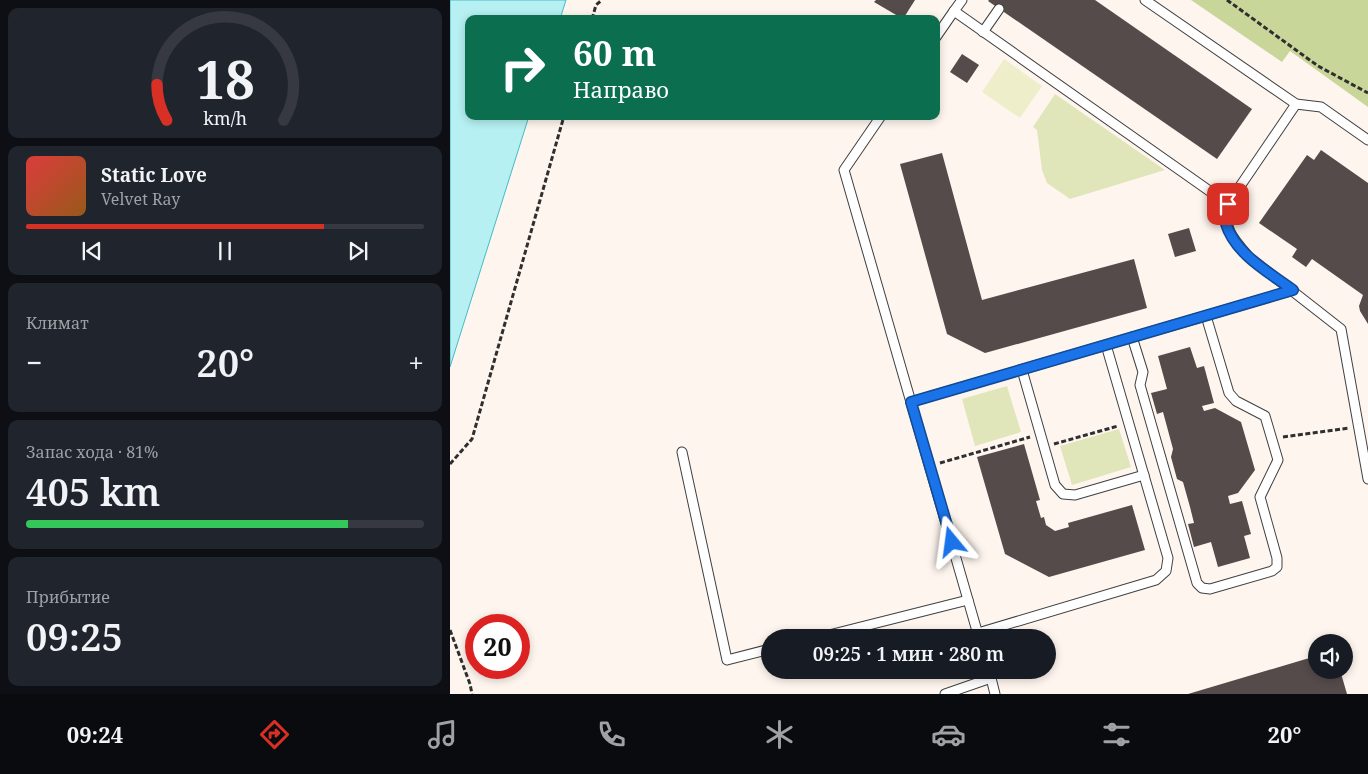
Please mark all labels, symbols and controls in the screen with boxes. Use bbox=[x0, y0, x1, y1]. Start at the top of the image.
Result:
text: 60 m bbox=[573, 29, 656, 76]
icon: right bbox=[490, 35, 555, 100]
text: 18 bbox=[196, 43, 254, 114]
text: Направо bbox=[573, 74, 669, 104]
text: km/h bbox=[203, 106, 247, 130]
text: Static Love bbox=[101, 162, 207, 188]
pin bbox=[1207, 183, 1249, 225]
text: Velvet Ray bbox=[101, 188, 180, 210]
icon: arrive bbox=[1214, 190, 1242, 218]
icon: previous bbox=[78, 237, 106, 265]
icon: pause bbox=[211, 237, 239, 265]
icon: next bbox=[344, 237, 372, 265]
text: Климат bbox=[26, 312, 89, 334]
text: 20° bbox=[196, 336, 254, 388]
text: − bbox=[26, 343, 42, 381]
text: + bbox=[408, 343, 424, 381]
text: Запас хода · 81% bbox=[26, 441, 158, 463]
text: 405 km bbox=[26, 465, 160, 517]
position arrow bbox=[925, 515, 977, 567]
text: Прибытие bbox=[26, 586, 110, 608]
text: 09:25 bbox=[26, 610, 123, 662]
speed limit sign: 20 bbox=[465, 614, 530, 679]
map controls bbox=[1308, 634, 1353, 679]
button: sound bbox=[1308, 634, 1353, 679]
text: 09:25 · 1 мин · 280 m bbox=[813, 641, 1004, 667]
icon: directions bbox=[257, 717, 292, 752]
icon: music bbox=[425, 717, 460, 752]
icon: phone bbox=[594, 717, 629, 752]
icon: climate bbox=[762, 717, 797, 752]
icon: car bbox=[931, 717, 966, 752]
icon: filters bbox=[1099, 717, 1134, 752]
text: 09:24 bbox=[67, 719, 123, 749]
text: 20° bbox=[1268, 719, 1301, 749]

